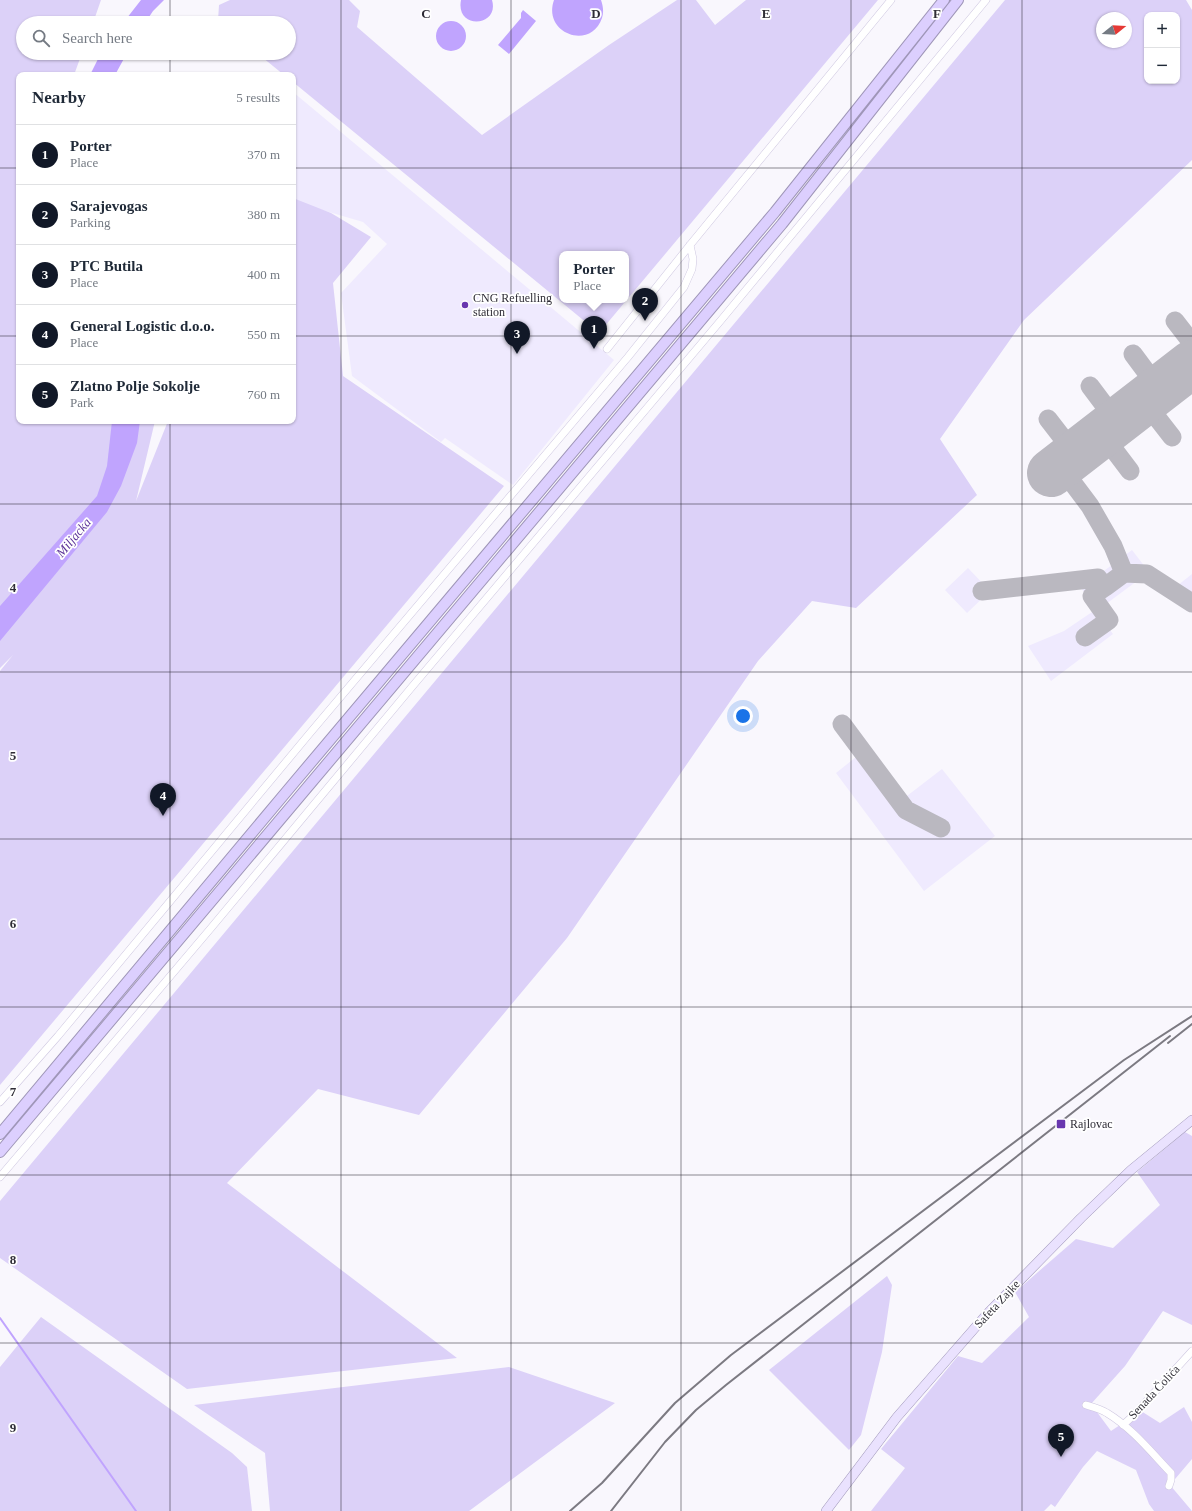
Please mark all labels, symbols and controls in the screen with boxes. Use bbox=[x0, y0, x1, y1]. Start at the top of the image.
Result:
text: C bbox=[421, 6, 431, 21]
text: D bbox=[591, 6, 601, 21]
text: E bbox=[762, 6, 770, 21]
text: F bbox=[933, 6, 941, 21]
north arrow bbox=[1096, 12, 1132, 48]
map controls bbox=[1144, 12, 1180, 84]
button: + bbox=[1144, 12, 1180, 48]
search box bbox=[16, 16, 296, 60]
icon: search bbox=[30, 27, 52, 49]
text: Search here bbox=[62, 30, 132, 46]
button: − bbox=[1144, 48, 1180, 84]
text: Nearby bbox=[32, 88, 86, 107]
text: 5 results bbox=[236, 90, 280, 105]
text: Porter bbox=[70, 138, 112, 154]
text: 1 bbox=[42, 147, 48, 162]
text: 370 m bbox=[247, 147, 280, 162]
text: Place bbox=[70, 155, 98, 170]
text: Sarajevogas bbox=[70, 198, 148, 214]
text: 2 bbox=[42, 207, 48, 222]
text: 380 m bbox=[247, 207, 280, 222]
text: Parking bbox=[70, 215, 110, 230]
popup bbox=[559, 251, 629, 303]
text: PTC Butila bbox=[70, 258, 143, 274]
text: Porter bbox=[573, 261, 615, 277]
text: 3 bbox=[42, 267, 48, 282]
text: 400 m bbox=[247, 267, 280, 282]
text: Place bbox=[70, 275, 98, 290]
text: Place bbox=[573, 278, 601, 293]
pin: 2 bbox=[632, 288, 658, 321]
place label: CNG Refuelling station bbox=[473, 291, 552, 319]
marker: CNG Refuelling station bbox=[460, 300, 470, 310]
pin: 1 bbox=[581, 316, 607, 349]
text: General Logistic d.o.o. bbox=[70, 318, 215, 334]
pin: 3 bbox=[504, 321, 530, 354]
text: 4 bbox=[42, 327, 48, 342]
text: 550 m bbox=[247, 327, 280, 342]
text: Place bbox=[70, 335, 98, 350]
text: Zlatno Polje Sokolje bbox=[70, 378, 200, 394]
text: 5 bbox=[42, 387, 48, 402]
text: 760 m bbox=[247, 387, 280, 402]
text: Park bbox=[70, 395, 94, 410]
water label: Miljacka bbox=[52, 514, 94, 561]
text: 4 bbox=[10, 580, 17, 595]
your location bbox=[733, 706, 753, 726]
text: 5 bbox=[10, 748, 17, 763]
pin: 4 bbox=[150, 783, 176, 816]
text: 6 bbox=[10, 916, 17, 931]
text: 7 bbox=[10, 1084, 17, 1099]
place label: Rajlovac bbox=[1070, 1117, 1113, 1131]
marker: Rajlovac bbox=[1055, 1118, 1067, 1130]
text: 8 bbox=[10, 1252, 17, 1267]
street label: Safeta Zajke bbox=[971, 1277, 1023, 1331]
street label: Senada Čolića bbox=[1125, 1362, 1183, 1422]
text: 9 bbox=[10, 1420, 17, 1435]
pin: 5 bbox=[1048, 1424, 1074, 1457]

